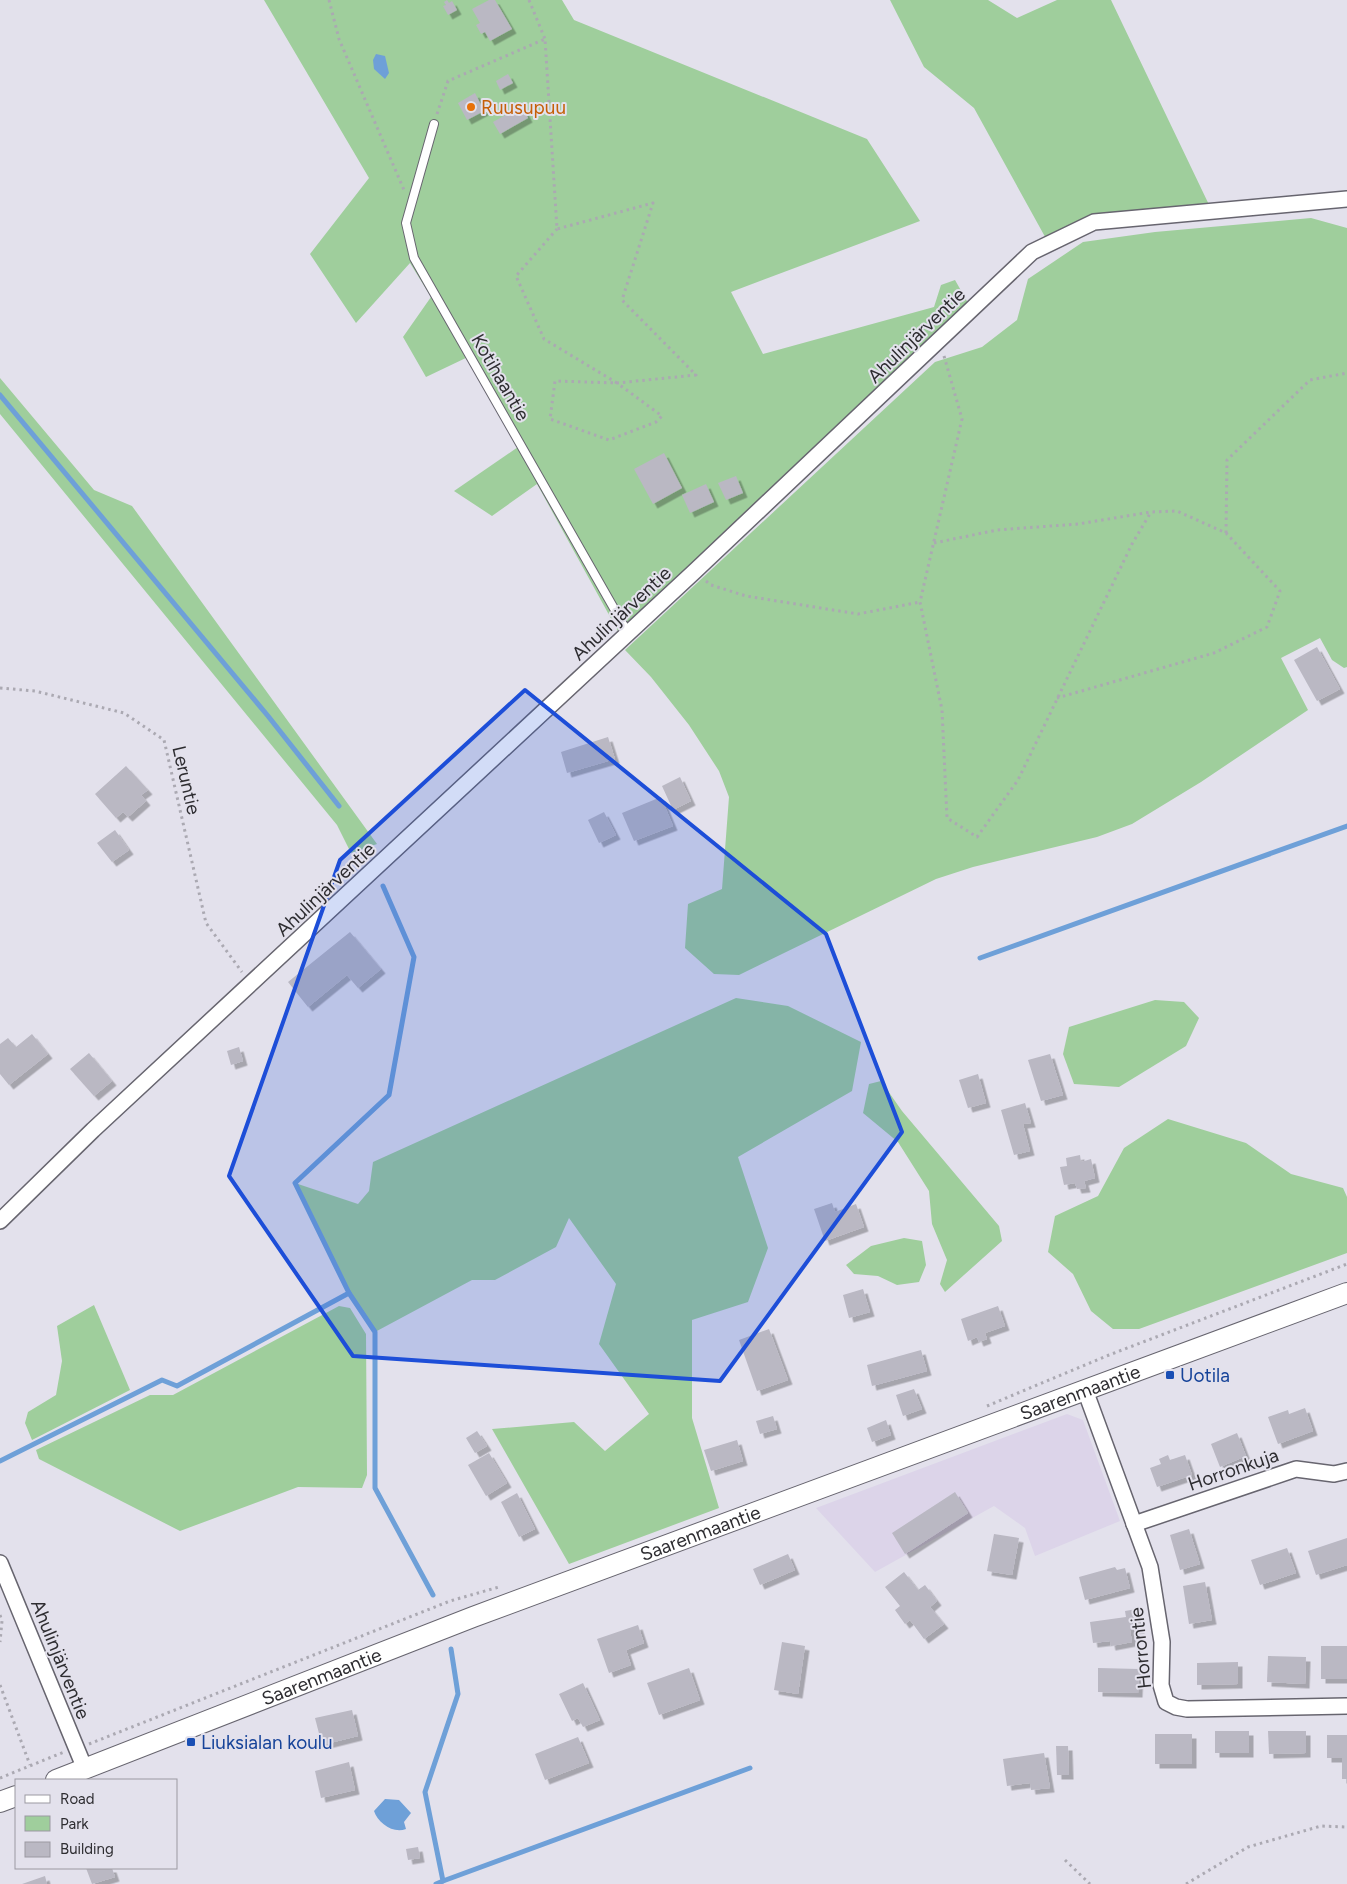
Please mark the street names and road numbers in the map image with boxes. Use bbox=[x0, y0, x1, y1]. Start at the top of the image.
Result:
street label: Ahulinjärventie bbox=[863, 283, 970, 388]
street label: Kotihaantie bbox=[466, 330, 535, 425]
street label: Ahulinjärventie bbox=[567, 562, 676, 665]
street label: Leruntie bbox=[167, 743, 206, 817]
street label: Ahulinjärventie bbox=[271, 838, 380, 941]
street label: Saarenmaantie bbox=[1017, 1360, 1143, 1425]
street label: Horronkuja bbox=[1185, 1443, 1282, 1496]
street label: Saarenmaantie bbox=[637, 1500, 764, 1566]
street label: Ahulinjärventie bbox=[26, 1596, 95, 1722]
street label: Horrontie bbox=[1125, 1606, 1156, 1690]
street label: Saarenmaantie bbox=[258, 1643, 385, 1710]

